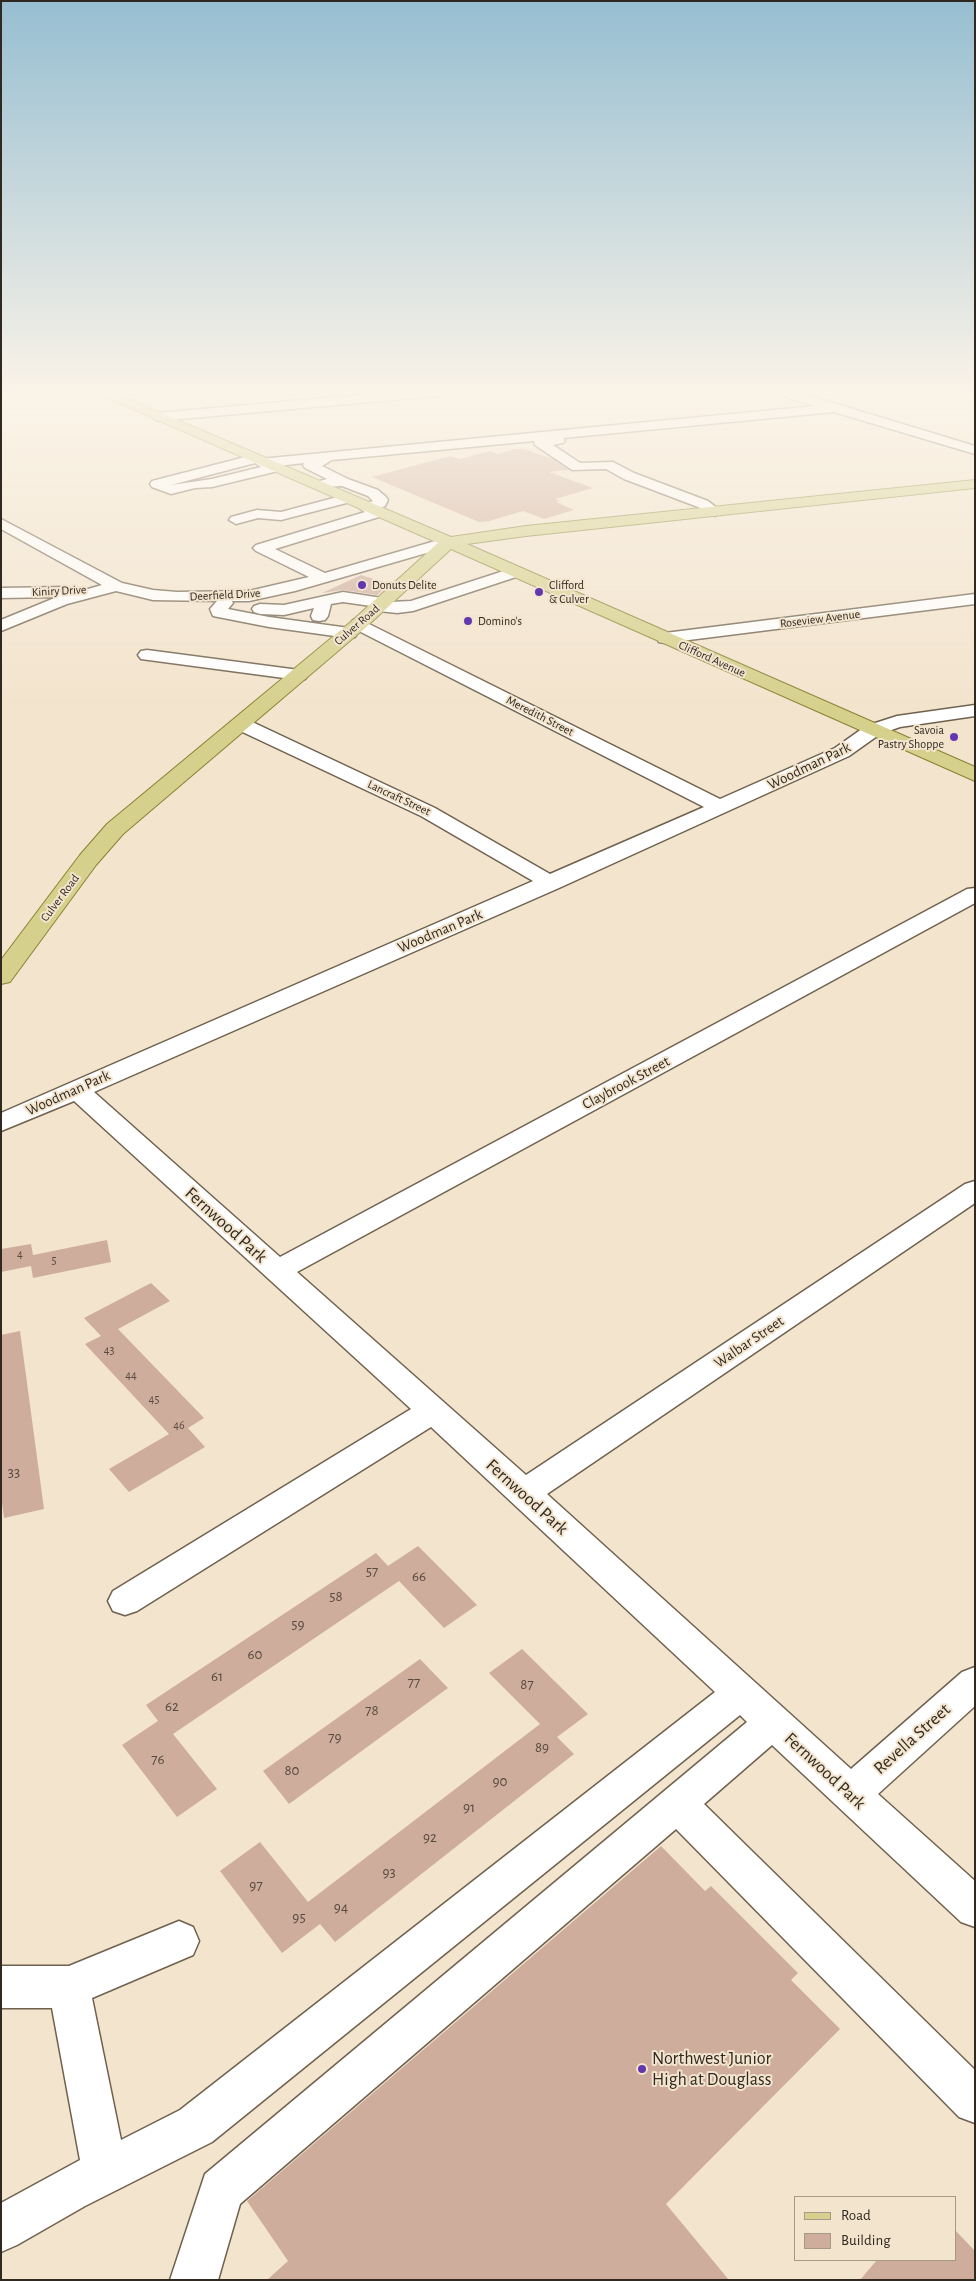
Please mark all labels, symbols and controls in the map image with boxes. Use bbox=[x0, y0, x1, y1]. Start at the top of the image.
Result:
place label: Donuts Delite bbox=[372, 578, 436, 592]
place label: Clifford & Culver bbox=[549, 578, 589, 606]
marker: Donuts Delite bbox=[356, 579, 368, 591]
street label: Kiniry Drive bbox=[31, 582, 87, 600]
street label: Deerfield Drive bbox=[189, 586, 261, 604]
marker: Clifford & Culver bbox=[533, 586, 545, 598]
street label: Culver Road bbox=[331, 601, 383, 649]
street label: Roseview Avenue bbox=[779, 607, 861, 631]
place label: Domino's bbox=[478, 614, 522, 628]
marker: Domino's bbox=[462, 615, 474, 627]
street label: Clifford Avenue bbox=[676, 638, 748, 680]
street label: Meredith Street bbox=[504, 693, 576, 739]
place label: Savoia Pastry Shoppe bbox=[878, 723, 944, 751]
marker: Savoia Pastry Shoppe bbox=[948, 731, 960, 743]
street label: Woodman Park bbox=[765, 738, 853, 794]
street label: Lancraft Street bbox=[365, 777, 433, 819]
street label: Culver Road bbox=[38, 872, 82, 924]
street label: Woodman Park bbox=[395, 905, 485, 957]
street label: Claybrook Street bbox=[579, 1052, 673, 1114]
street label: Woodman Park bbox=[23, 1066, 113, 1120]
street label: Fernwood Park bbox=[180, 1182, 272, 1268]
house number: 4 bbox=[17, 1247, 23, 1261]
house number: 5 bbox=[51, 1253, 57, 1267]
street label: Walbar Street bbox=[711, 1312, 787, 1372]
house number: 43 bbox=[104, 1343, 114, 1357]
house number: 44 bbox=[125, 1368, 137, 1382]
house number: 45 bbox=[149, 1392, 159, 1406]
house number: 46 bbox=[173, 1418, 185, 1432]
street label: Fernwood Park bbox=[481, 1454, 573, 1540]
house number: 33 bbox=[8, 1463, 20, 1481]
house number: 57 bbox=[366, 1562, 378, 1580]
house number: 66 bbox=[412, 1567, 426, 1585]
house number: 58 bbox=[329, 1587, 343, 1605]
house number: 59 bbox=[291, 1615, 305, 1633]
house number: 60 bbox=[248, 1645, 262, 1663]
house number: 61 bbox=[211, 1667, 223, 1685]
house number: 77 bbox=[408, 1673, 420, 1691]
house number: 87 bbox=[520, 1675, 534, 1693]
house number: 62 bbox=[165, 1697, 179, 1715]
street label: Revella Street bbox=[869, 1699, 955, 1779]
house number: 78 bbox=[365, 1701, 379, 1719]
house number: 79 bbox=[328, 1728, 342, 1746]
street label: Fernwood Park bbox=[780, 1728, 870, 1814]
house number: 89 bbox=[535, 1738, 549, 1756]
house number: 76 bbox=[151, 1750, 165, 1768]
house number: 80 bbox=[284, 1761, 300, 1779]
house number: 90 bbox=[493, 1772, 507, 1790]
house number: 91 bbox=[463, 1798, 475, 1816]
house number: 92 bbox=[423, 1828, 437, 1846]
house number: 93 bbox=[382, 1863, 396, 1881]
house number: 97 bbox=[249, 1876, 263, 1894]
house number: 94 bbox=[334, 1898, 348, 1916]
house number: 95 bbox=[292, 1908, 306, 1926]
place label: Northwest Junior High at Douglass bbox=[652, 2048, 771, 2090]
marker: Northwest Junior High at Douglass bbox=[636, 2063, 648, 2075]
legend bbox=[794, 2196, 956, 2261]
text: Road bbox=[841, 2208, 871, 2223]
text: Building bbox=[841, 2233, 891, 2248]

